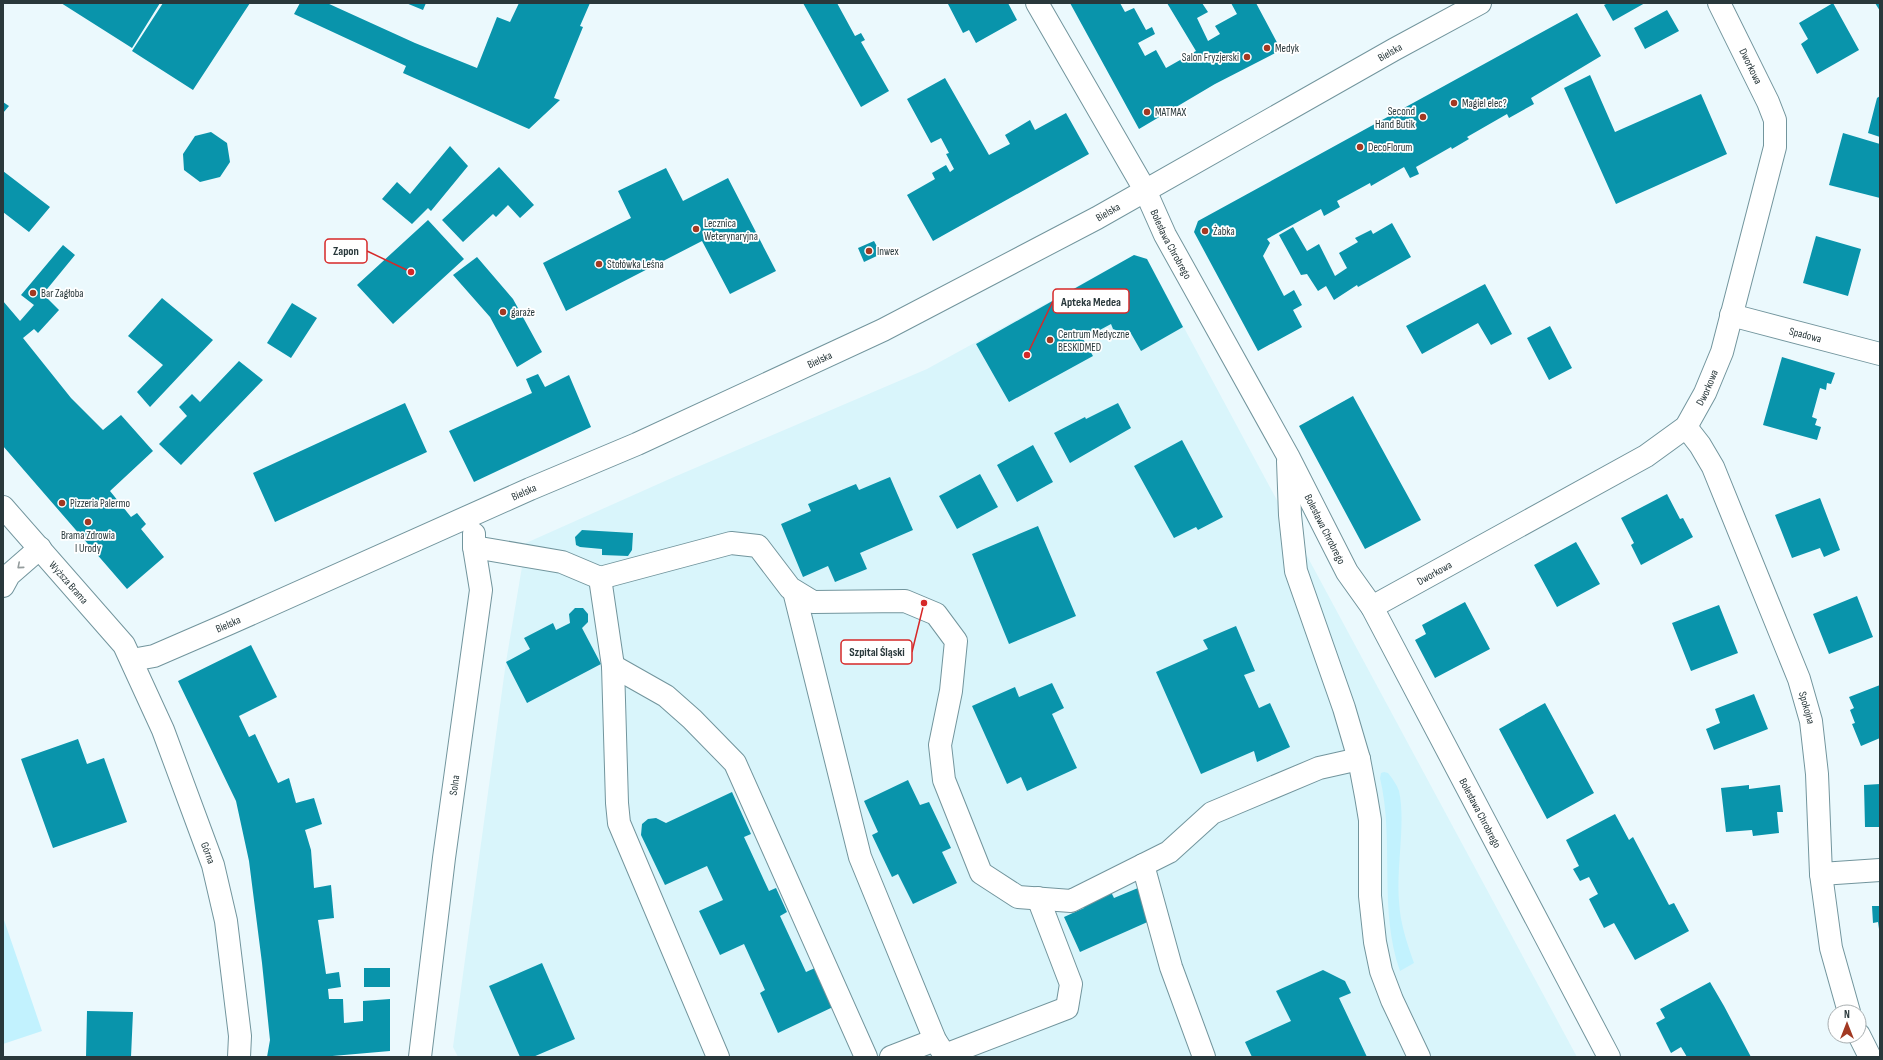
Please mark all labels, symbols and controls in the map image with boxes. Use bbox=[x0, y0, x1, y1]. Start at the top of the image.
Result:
street label: Bielska bbox=[1375, 40, 1404, 64]
place label: Medyk bbox=[1275, 42, 1300, 55]
marker: Medyk bbox=[1262, 43, 1272, 53]
street label: Dworkowa bbox=[1736, 46, 1765, 86]
place label: Salon Fryzjerski bbox=[1182, 51, 1239, 64]
marker: Salon Fryzjerski bbox=[1242, 52, 1252, 62]
place label: Magiel elec? bbox=[1462, 97, 1507, 110]
marker: Magiel elec? bbox=[1449, 98, 1459, 108]
place label: Second Hand Butik bbox=[1375, 105, 1416, 131]
place label: MATMAX bbox=[1155, 106, 1187, 119]
marker: MATMAX bbox=[1142, 107, 1152, 117]
marker: Second Hand Butik bbox=[1418, 112, 1428, 122]
place label: DecoFlorum bbox=[1368, 141, 1412, 154]
marker: DecoFlorum bbox=[1355, 142, 1365, 152]
street label: Bielska bbox=[1094, 200, 1123, 224]
street label: Bolesława Chrobrego bbox=[1147, 207, 1194, 282]
place label: Lecznica Weterynaryjna bbox=[704, 217, 758, 243]
marker: Lecznica Weterynaryjna bbox=[691, 224, 701, 234]
place label: Żabka bbox=[1213, 224, 1235, 238]
marker: Żabka bbox=[1200, 226, 1210, 236]
callout: Zapon bbox=[325, 239, 367, 263]
text: Zapon bbox=[333, 244, 359, 259]
place label: Inwex bbox=[877, 245, 899, 258]
marker: Inwex bbox=[864, 246, 874, 256]
place label: Stołówka Leśna bbox=[607, 258, 664, 271]
marker: Stołówka Leśna bbox=[594, 259, 604, 269]
place label: Bar Zagłoba bbox=[41, 287, 84, 300]
marker: Bar Zagłoba bbox=[28, 288, 38, 298]
callout: Apteka Medea bbox=[1053, 289, 1129, 313]
text: Apteka Medea bbox=[1060, 295, 1121, 310]
place label: garaże bbox=[511, 306, 535, 319]
marker: garaże bbox=[498, 307, 508, 317]
street label: Spadowa bbox=[1788, 325, 1823, 345]
place label: Centrum Medyczne BESKIDMED bbox=[1058, 328, 1129, 354]
marker: Centrum Medyczne BESKIDMED bbox=[1045, 335, 1055, 345]
street label: Bielska bbox=[805, 349, 834, 371]
street label: Dworkowa bbox=[1693, 368, 1721, 408]
street label: Bielska bbox=[510, 481, 538, 503]
street label: Bolesława Chrobrego bbox=[1301, 492, 1348, 567]
place label: Pizzeria Palermo bbox=[70, 497, 130, 510]
marker: Pizzeria Palermo bbox=[57, 498, 67, 508]
marker: Brama Zdrowia I Urody bbox=[83, 517, 93, 527]
place label: Brama Zdrowia I Urody bbox=[61, 529, 115, 555]
street label: Wyższa Brama bbox=[46, 558, 91, 607]
street label: Dworkowa bbox=[1415, 558, 1454, 588]
one-way arrow bbox=[17, 561, 24, 568]
street label: Bielska bbox=[214, 613, 243, 636]
callout: Szpital Śląski bbox=[841, 640, 912, 664]
text: Szpital Śląski bbox=[849, 645, 905, 660]
street label: Spokojna bbox=[1796, 690, 1817, 725]
street label: Solna bbox=[447, 774, 462, 796]
street label: Bolesława Chrobrego bbox=[1456, 776, 1504, 851]
street label: Górna bbox=[198, 840, 218, 866]
north arrow bbox=[1827, 1004, 1867, 1044]
text: N bbox=[1844, 1008, 1850, 1021]

